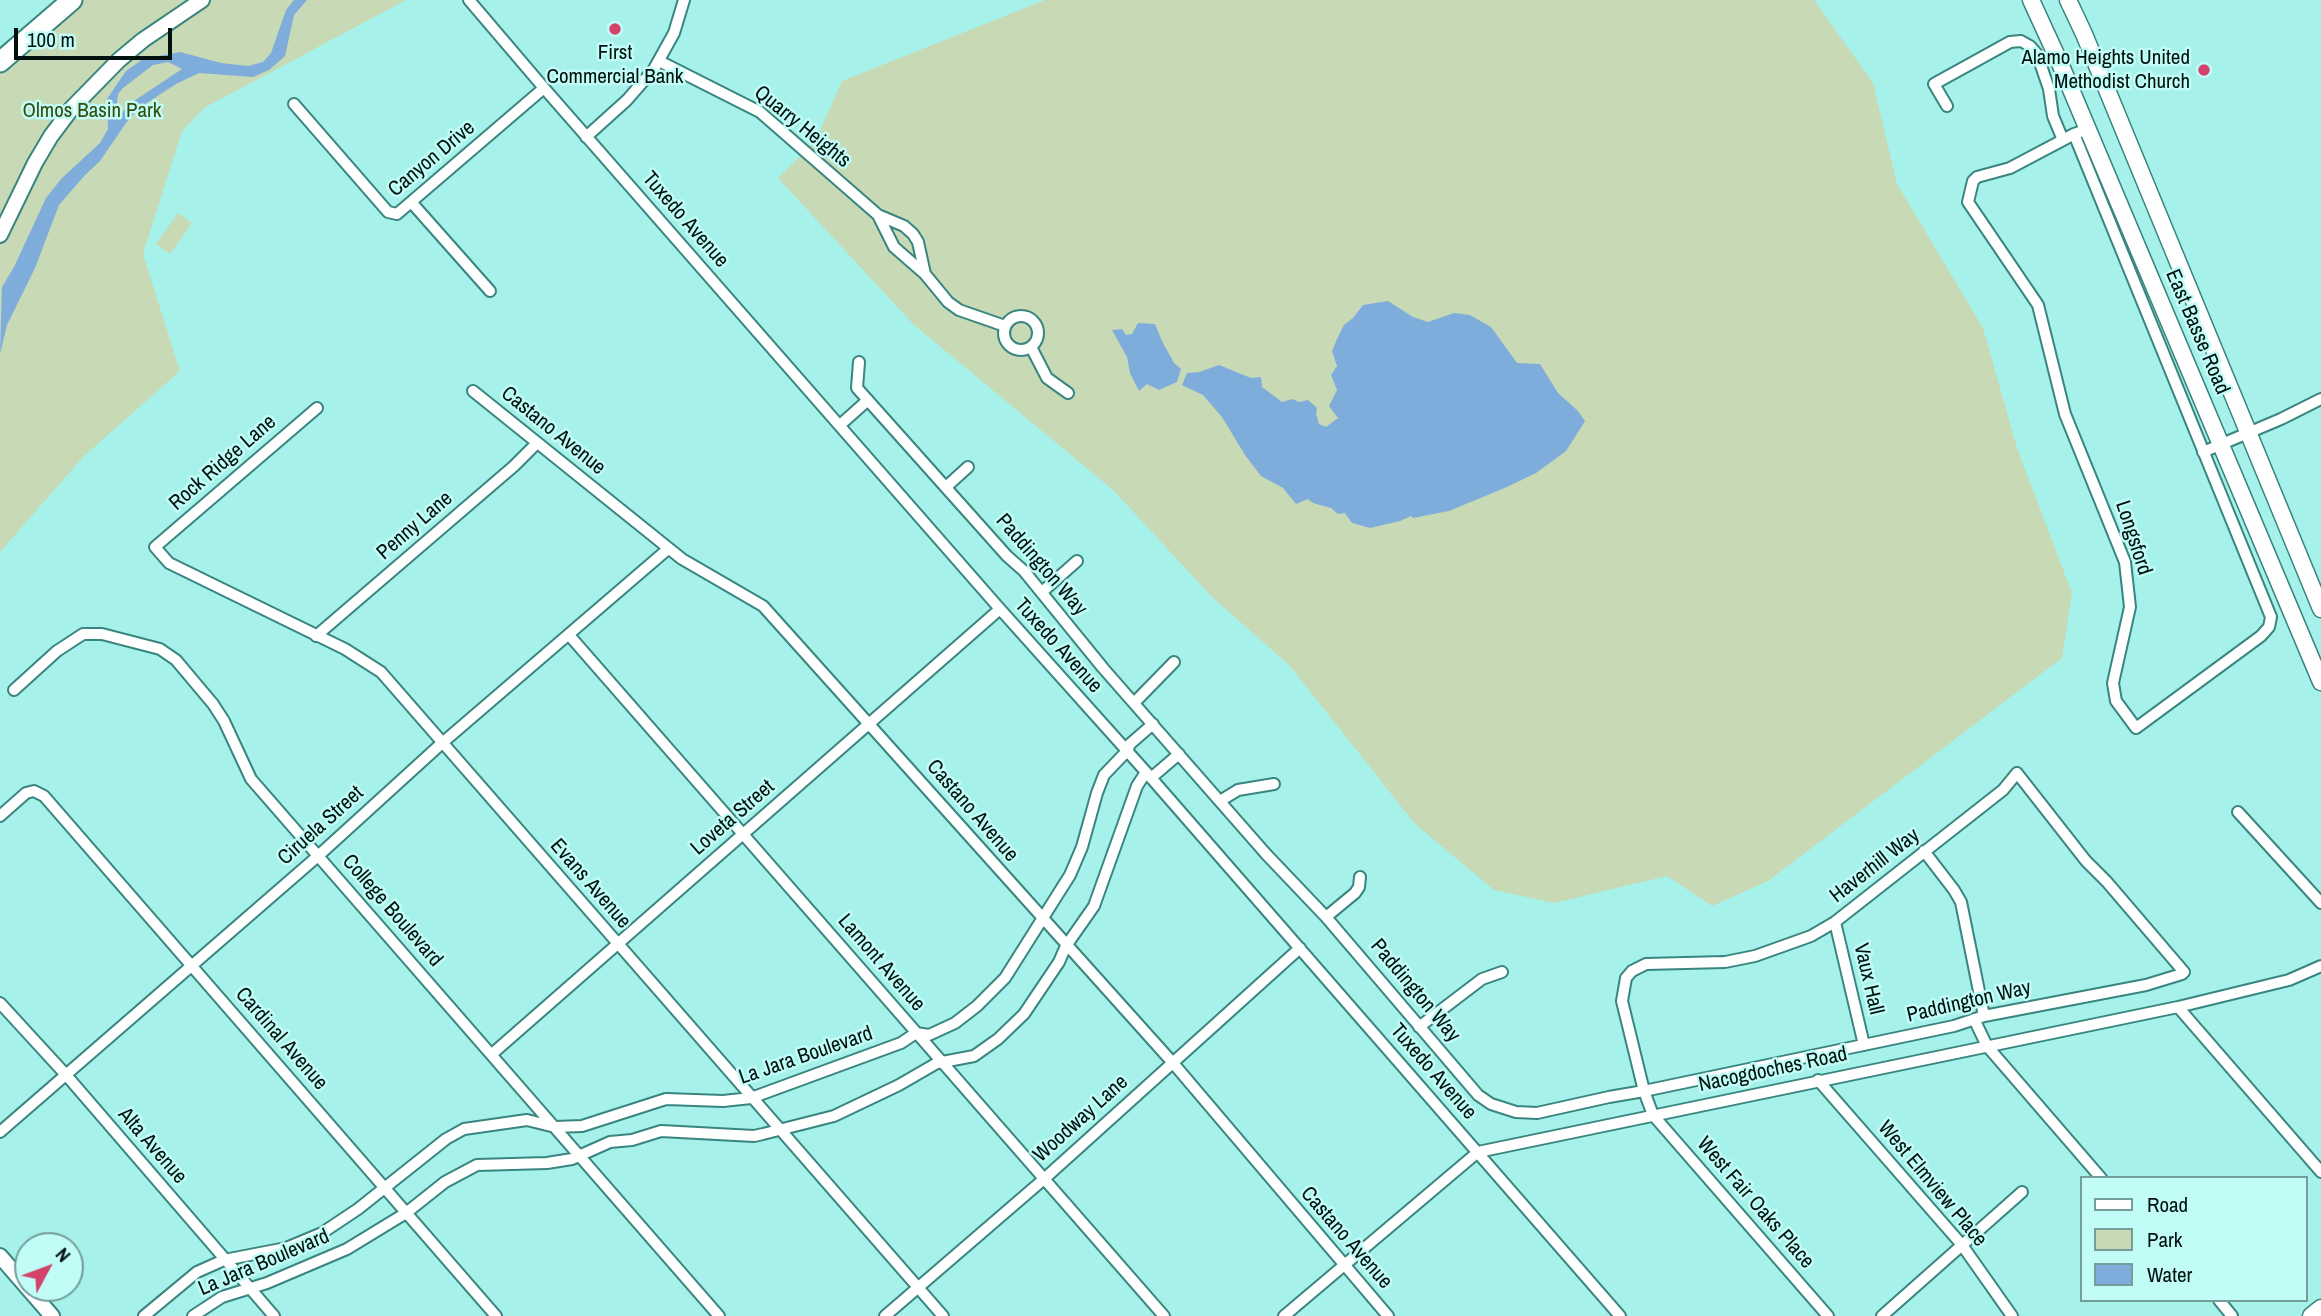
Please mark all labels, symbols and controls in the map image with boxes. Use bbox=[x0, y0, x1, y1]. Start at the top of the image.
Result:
scale bar bbox=[18, 14, 175, 58]
marker: First Commercial Bank bbox=[607, 21, 623, 37]
text: 100 m bbox=[27, 25, 75, 54]
place label: First Commercial Bank bbox=[547, 40, 683, 90]
place label: Alamo Heights United Methodist Church bbox=[2022, 45, 2190, 95]
marker: Alamo Heights United Methodist Church bbox=[2196, 62, 2212, 78]
street label: Quarry Heights bbox=[749, 80, 855, 174]
park label: Olmos Basin Park bbox=[23, 98, 161, 124]
street label: Canyon Drive bbox=[384, 116, 480, 202]
street label: Tuxedo Avenue bbox=[637, 167, 733, 273]
street label: East Basse Road bbox=[2159, 266, 2235, 398]
street label: Castano Avenue bbox=[496, 381, 610, 481]
street label: Rock Ridge Lane bbox=[165, 410, 281, 516]
street label: Penny Lane bbox=[372, 486, 458, 566]
street label: Longsford bbox=[2109, 498, 2157, 578]
street label: Paddington Way bbox=[990, 509, 1092, 621]
street label: Tuxedo Avenue bbox=[1009, 593, 1107, 699]
street label: Castano Avenue bbox=[921, 755, 1023, 867]
street label: Loveta Street bbox=[686, 775, 780, 861]
street label: Ciruela Street bbox=[273, 781, 369, 871]
street label: Haverhill Way bbox=[1825, 823, 1925, 909]
street label: Evans Avenue bbox=[544, 834, 636, 934]
street label: College Boulevard bbox=[336, 850, 448, 972]
street label: Lamont Avenue bbox=[832, 909, 930, 1017]
street label: Paddington Way bbox=[1365, 934, 1465, 1048]
street label: Vaux Hall bbox=[1848, 941, 1888, 1017]
street label: Paddington Way bbox=[1904, 975, 2034, 1029]
street label: Cardinal Avenue bbox=[230, 982, 332, 1096]
street label: Tuxedo Avenue bbox=[1385, 1019, 1481, 1125]
street label: La Jara Boulevard bbox=[736, 1021, 876, 1091]
street label: Nacogdoches Road bbox=[1696, 1042, 1850, 1098]
street label: Woodway Lane bbox=[1029, 1070, 1133, 1168]
street label: Alta Avenue bbox=[112, 1103, 192, 1189]
street label: West Elmview Place bbox=[1872, 1116, 1992, 1252]
street label: West Fair Oaks Place bbox=[1691, 1132, 1819, 1274]
legend bbox=[2080, 1176, 2307, 1302]
street label: Castano Avenue bbox=[1295, 1182, 1397, 1294]
text: Road bbox=[2147, 1190, 2188, 1219]
street label: La Jara Boulevard bbox=[195, 1224, 333, 1302]
text: Park bbox=[2147, 1225, 2182, 1254]
north arrow bbox=[14, 1232, 84, 1302]
text: N bbox=[50, 1242, 77, 1267]
text: Water bbox=[2147, 1260, 2192, 1289]

